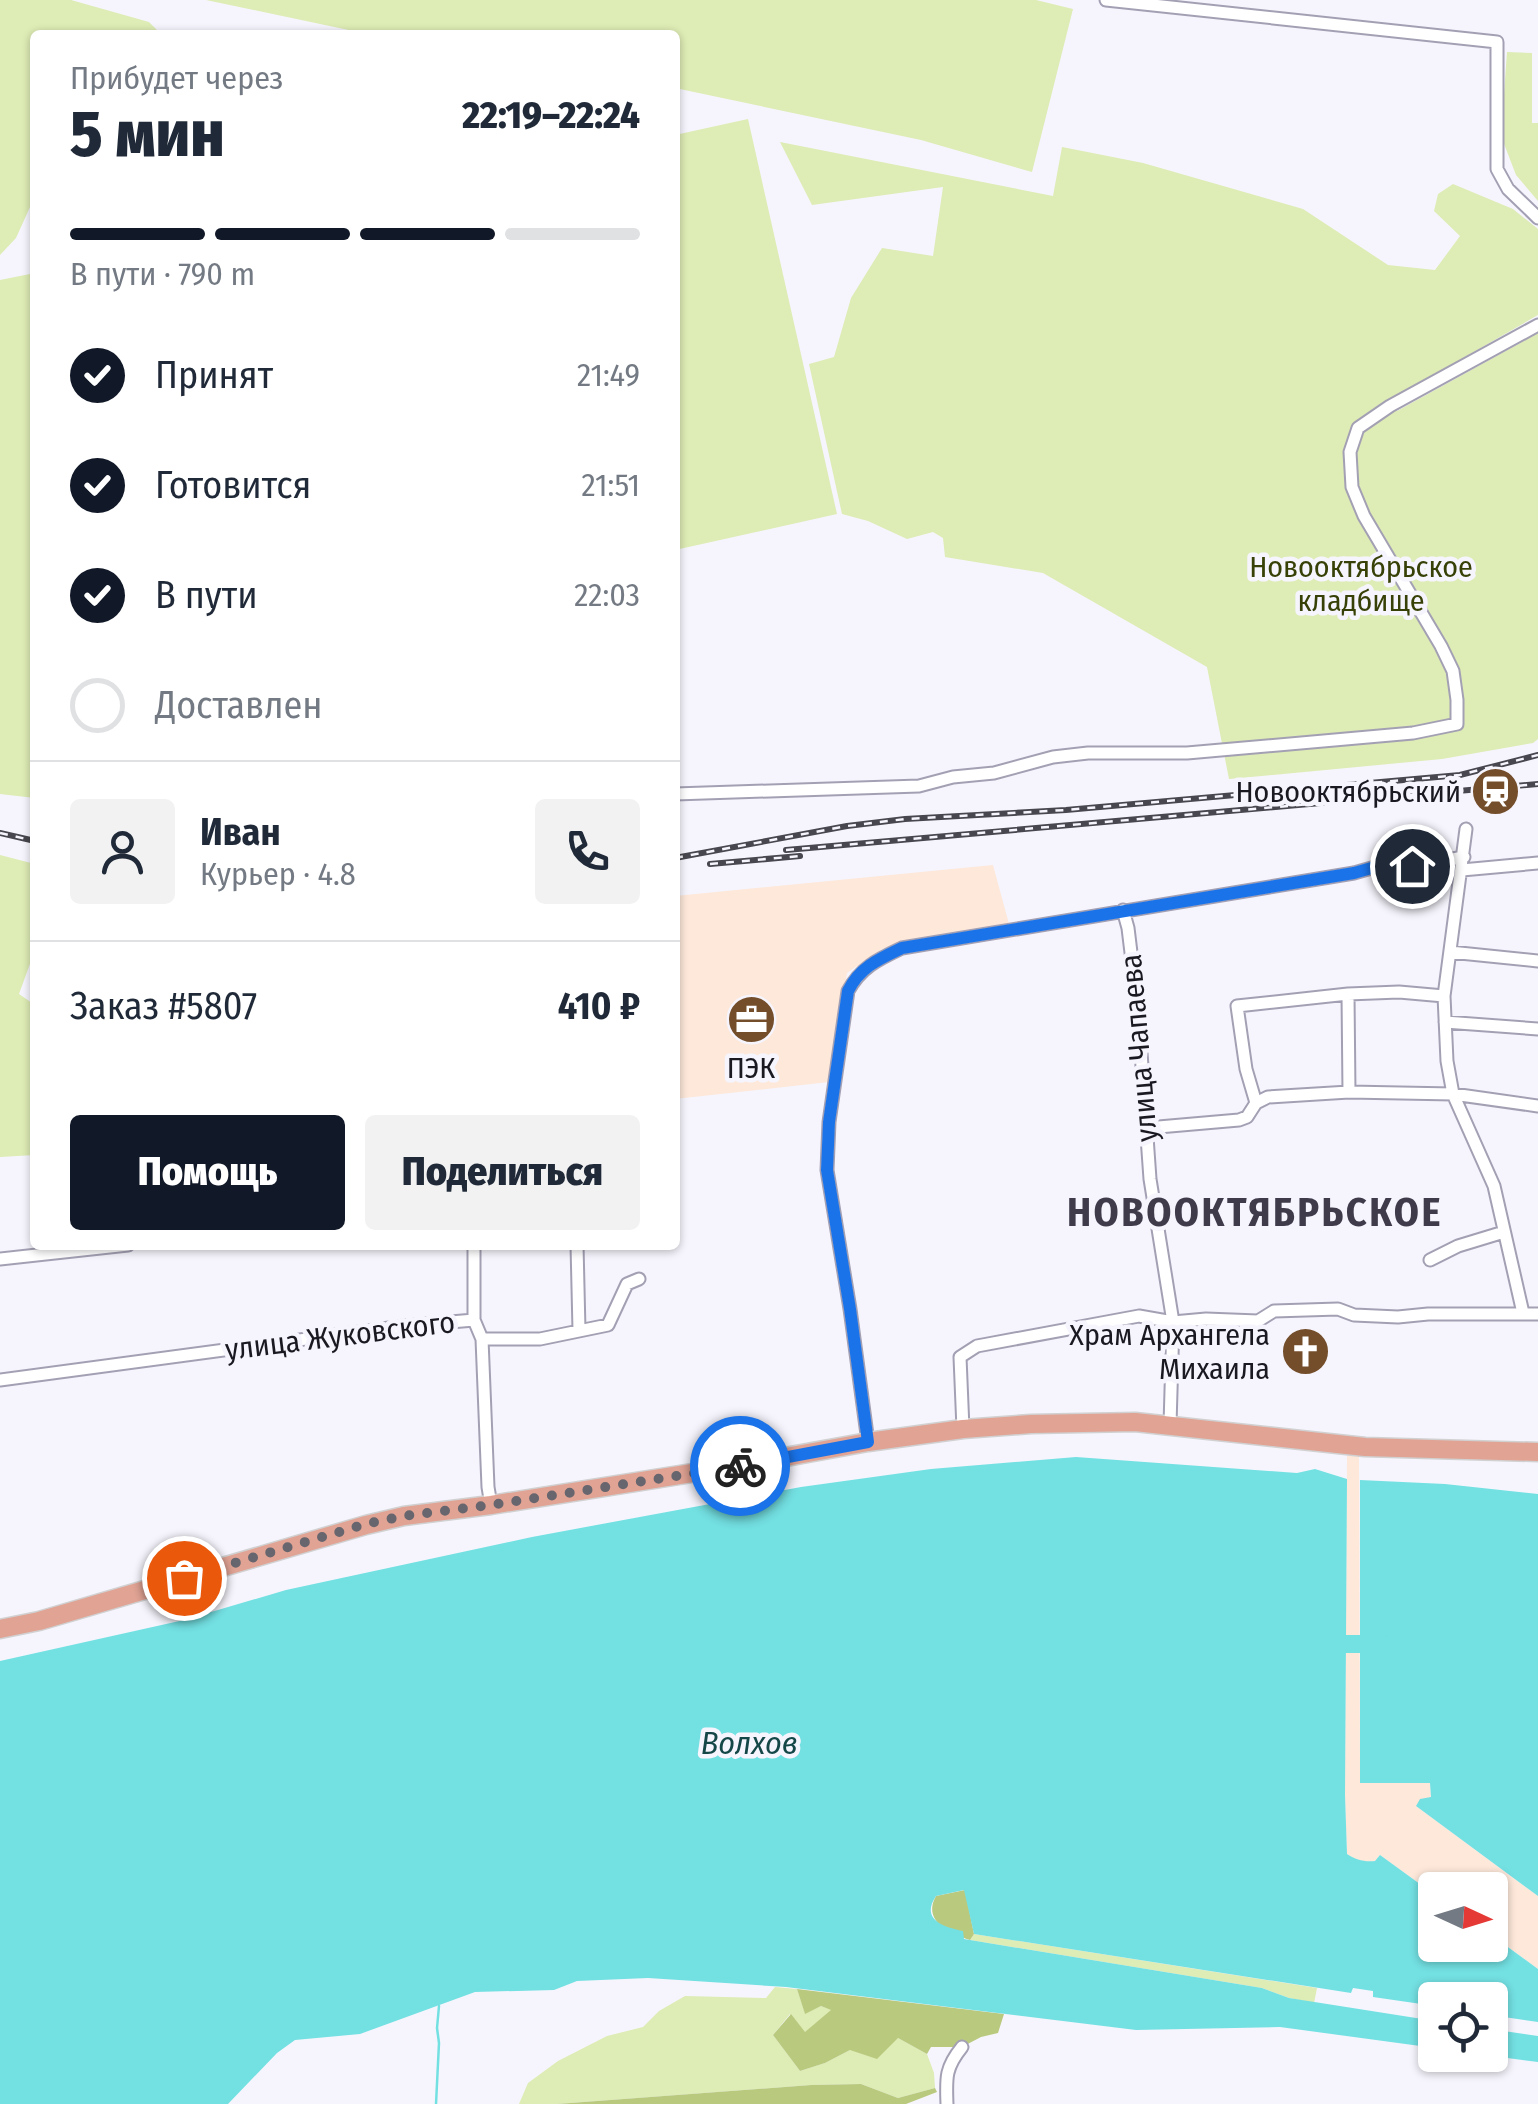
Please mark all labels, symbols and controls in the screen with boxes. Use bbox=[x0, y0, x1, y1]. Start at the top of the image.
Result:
text: Прибудет через bbox=[70, 59, 283, 97]
text: 22:19–22:24 bbox=[462, 92, 640, 138]
text: 5 мин bbox=[70, 95, 225, 173]
text: В пути · 790 m bbox=[70, 255, 255, 293]
icon: check bbox=[70, 348, 125, 403]
text: Принят bbox=[155, 352, 273, 398]
text: 21:49 bbox=[577, 356, 640, 394]
icon: check bbox=[70, 458, 125, 513]
text: Готовится bbox=[155, 462, 311, 508]
text: 21:51 bbox=[582, 466, 640, 504]
park label: Новооктябрьское кладбище bbox=[1249, 549, 1473, 619]
icon: check bbox=[70, 568, 125, 623]
text: В пути bbox=[155, 572, 258, 618]
text: 22:03 bbox=[574, 576, 640, 614]
text: Доставлен bbox=[155, 682, 322, 728]
station icon: Новооктябрьский bbox=[1470, 766, 1522, 818]
place label: Новооктябрьский bbox=[1235, 774, 1461, 810]
button: person bbox=[70, 799, 175, 904]
button: phone bbox=[535, 799, 640, 904]
text: Иван bbox=[200, 809, 281, 855]
pin bbox=[1370, 824, 1455, 909]
icon: home bbox=[1385, 839, 1440, 894]
text: Курьер · 4.8 bbox=[200, 855, 356, 893]
street label: улица Чапаева bbox=[1113, 953, 1165, 1143]
text: Заказ #5807 bbox=[70, 983, 257, 1029]
text: 410 ₽ bbox=[558, 983, 640, 1029]
office icon: ПЭК bbox=[725, 993, 777, 1045]
place label: ПЭК bbox=[727, 1050, 775, 1086]
button: Помощь bbox=[70, 1115, 345, 1230]
button: Поделиться bbox=[365, 1115, 640, 1230]
district label: НОВООКТЯБРЬСКОЕ bbox=[1067, 1189, 1443, 1237]
street label: улица Жуковского bbox=[223, 1304, 457, 1368]
place label: Храм Архангела Михаила bbox=[1069, 1317, 1270, 1387]
church icon: Храм Архангела Михаила bbox=[1279, 1326, 1331, 1378]
courier bbox=[690, 1416, 790, 1516]
icon: bike bbox=[713, 1439, 768, 1494]
pin bbox=[142, 1536, 227, 1621]
icon: bag bbox=[157, 1551, 212, 1606]
water label: Волхов bbox=[701, 1724, 797, 1762]
north arrow bbox=[1418, 1872, 1508, 1962]
map controls bbox=[1418, 1872, 1508, 2072]
button: locate bbox=[1418, 1982, 1508, 2072]

